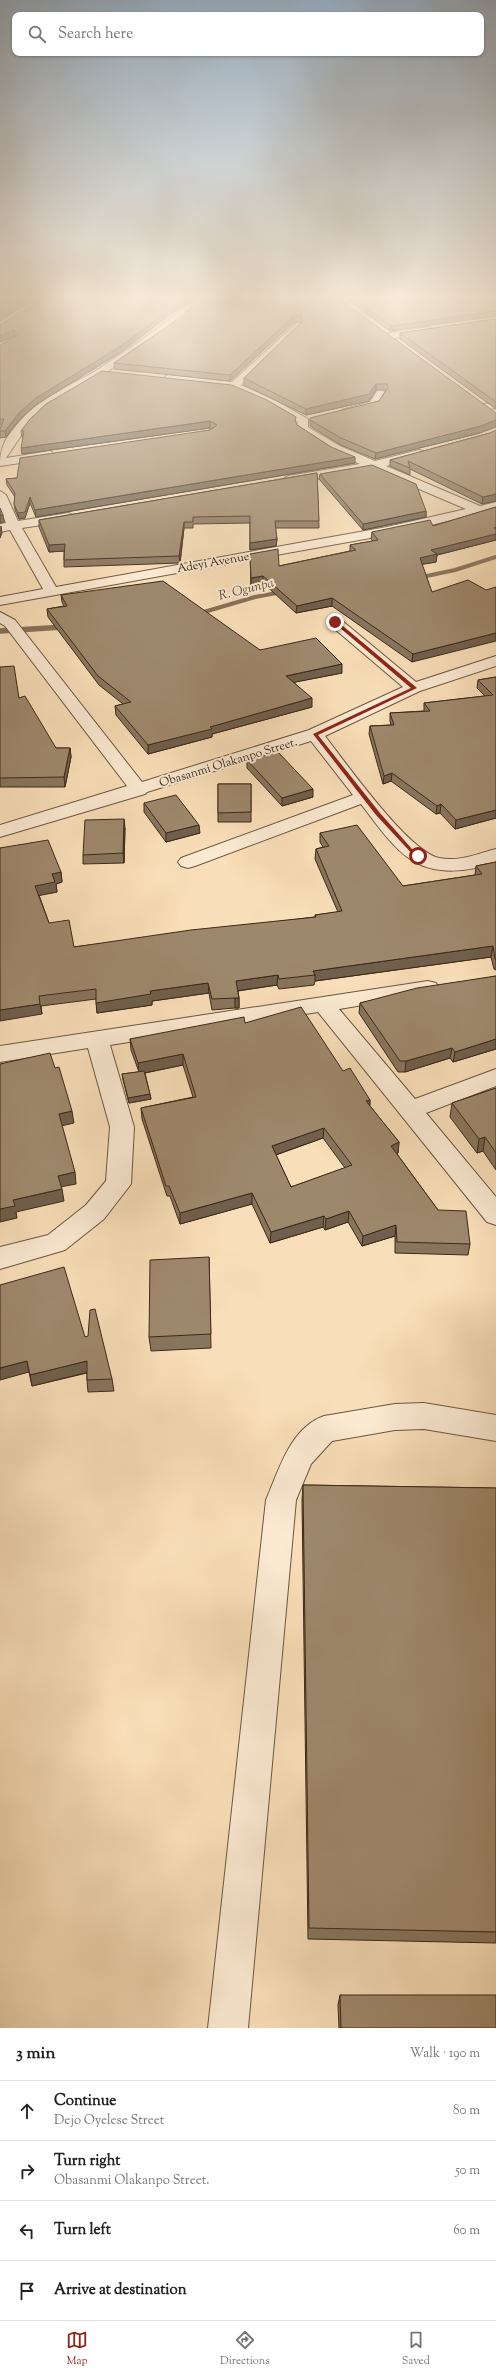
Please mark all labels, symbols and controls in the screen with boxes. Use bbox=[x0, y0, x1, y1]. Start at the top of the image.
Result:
search box bbox=[12, 12, 484, 56]
icon: search bbox=[26, 23, 48, 45]
text: Search here bbox=[58, 24, 133, 45]
street label: Adeyi Avenue bbox=[176, 548, 251, 578]
water label: R. Ogunpa bbox=[217, 574, 276, 605]
route end bbox=[326, 613, 344, 631]
street label: Obasanmi Olakanpo Street. bbox=[157, 733, 300, 793]
route start bbox=[409, 847, 427, 865]
text: 3 min bbox=[16, 2042, 55, 2066]
text: Walk · 190 m bbox=[410, 2045, 480, 2063]
text: Continue bbox=[54, 2091, 116, 2112]
icon: ahead bbox=[16, 2100, 38, 2122]
text: 80 m bbox=[453, 2102, 480, 2120]
text: Dejo Oyelese Street bbox=[54, 2112, 164, 2130]
text: Turn right bbox=[54, 2151, 120, 2172]
icon: right bbox=[16, 2160, 38, 2182]
text: 50 m bbox=[455, 2162, 480, 2180]
text: Obasanmi Olakanpo Street. bbox=[54, 2172, 209, 2190]
icon: left bbox=[16, 2220, 38, 2242]
text: Turn left bbox=[54, 2220, 111, 2241]
text: 60 m bbox=[453, 2222, 480, 2240]
icon: arrive bbox=[16, 2280, 38, 2302]
text: Arrive at destination bbox=[54, 2280, 187, 2301]
tab: Map bbox=[66, 2329, 88, 2369]
tab: Directions bbox=[220, 2329, 270, 2369]
tab: Saved bbox=[402, 2329, 430, 2369]

